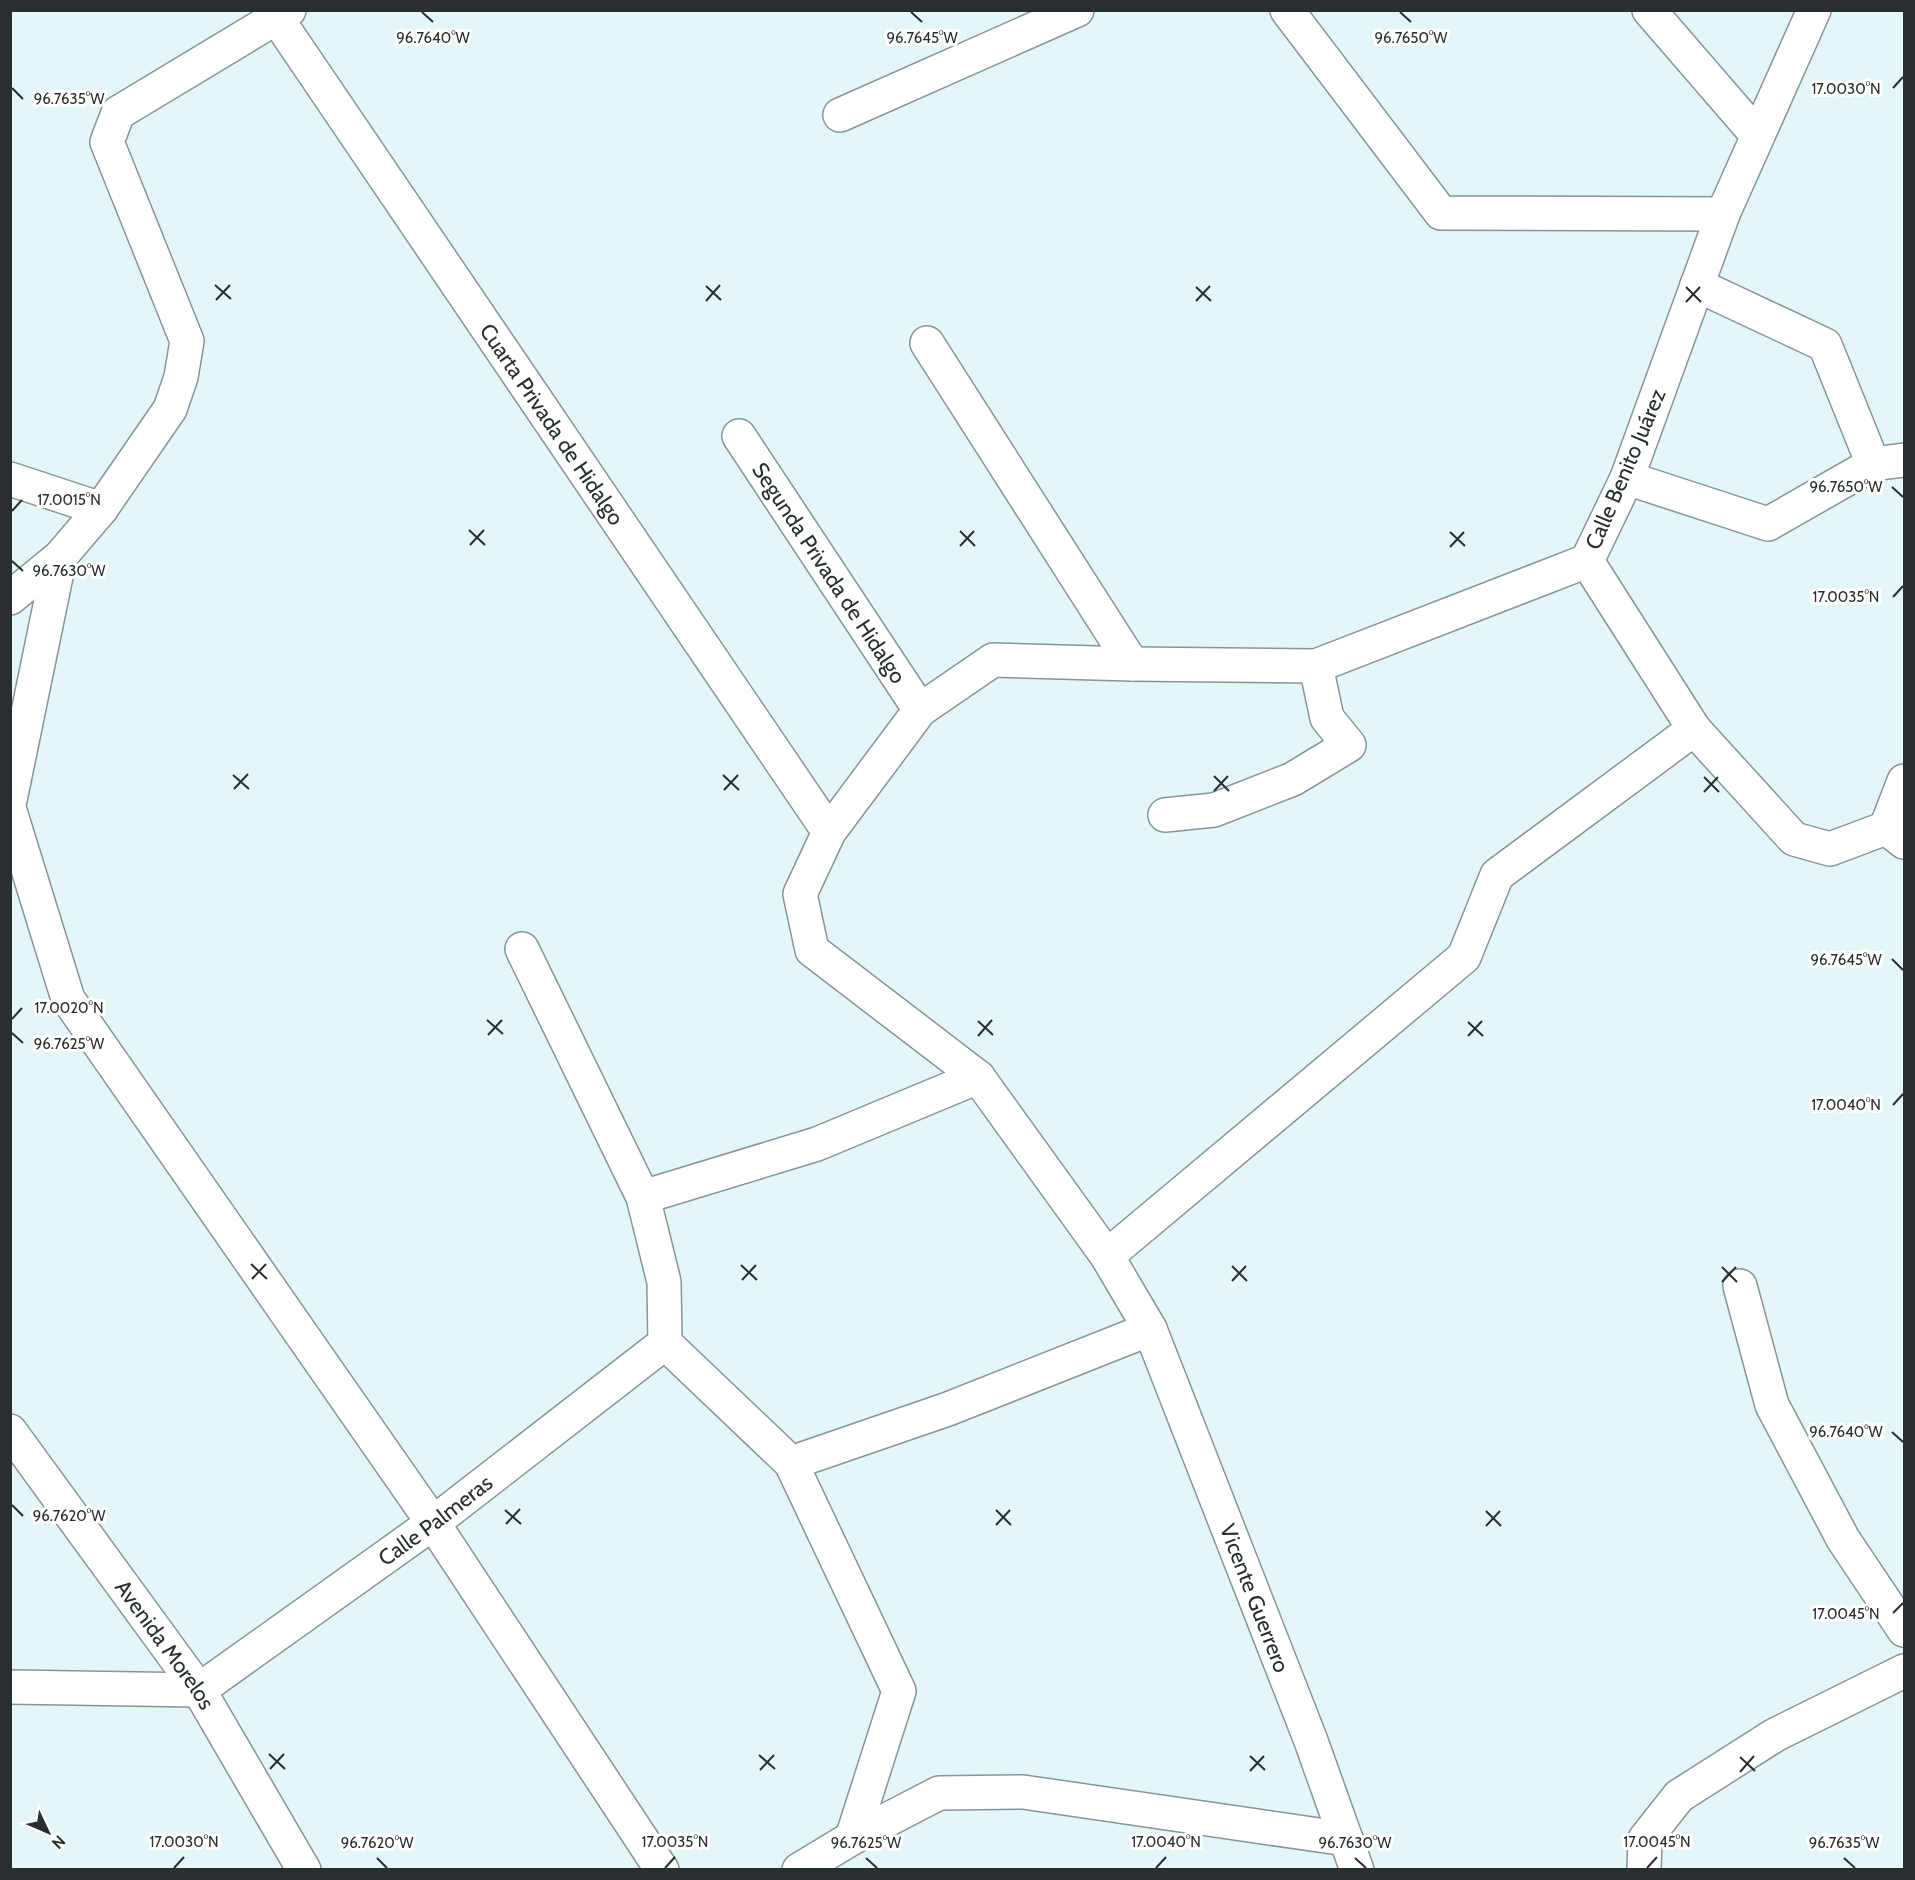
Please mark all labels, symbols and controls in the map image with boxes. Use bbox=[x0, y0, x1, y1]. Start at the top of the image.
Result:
text: 96.7640°W bbox=[396, 29, 471, 47]
text: 96.7645°W bbox=[886, 29, 958, 47]
text: 96.7650°W bbox=[1374, 29, 1448, 47]
text: 17.0030°N bbox=[1811, 80, 1881, 98]
text: 96.7635°W bbox=[34, 90, 105, 108]
street label: Cuarta Privada de Hidalgo bbox=[474, 318, 630, 530]
street label: Calle Benito Juárez bbox=[1579, 385, 1672, 554]
street label: Segunda Privada de Hidalgo bbox=[746, 458, 912, 689]
text: 96.7650°W bbox=[1809, 478, 1883, 496]
text: 17.0015°N bbox=[37, 491, 101, 509]
text: 96.7630°W bbox=[32, 562, 106, 580]
text: 17.0035°N bbox=[1813, 588, 1879, 606]
text: 96.7645°W bbox=[1810, 951, 1882, 969]
text: 17.0020°N bbox=[35, 999, 103, 1017]
text: 96.7625°W bbox=[34, 1035, 105, 1053]
text: 17.0040°N bbox=[1811, 1096, 1881, 1114]
text: 96.7640°W bbox=[1809, 1423, 1884, 1441]
street label: Calle Palmeras bbox=[373, 1469, 498, 1572]
text: 96.7620°W bbox=[33, 1507, 106, 1525]
street label: Vicente Guerrero bbox=[1214, 1520, 1295, 1676]
street label: Avenida Morelos bbox=[109, 1575, 220, 1714]
text: 17.0045°N bbox=[1812, 1605, 1880, 1623]
north arrow bbox=[18, 1802, 78, 1862]
text: N bbox=[48, 1831, 69, 1853]
text: 17.0030°N bbox=[149, 1833, 219, 1851]
text: 17.0035°N bbox=[642, 1833, 708, 1851]
text: 17.0040°N bbox=[1131, 1833, 1201, 1851]
text: 17.0045°N bbox=[1623, 1833, 1691, 1851]
text: 96.7620°W bbox=[341, 1834, 414, 1852]
text: 96.7625°W bbox=[831, 1834, 902, 1852]
text: 96.7630°W bbox=[1318, 1834, 1392, 1852]
text: 96.7635°W bbox=[1809, 1834, 1880, 1852]

